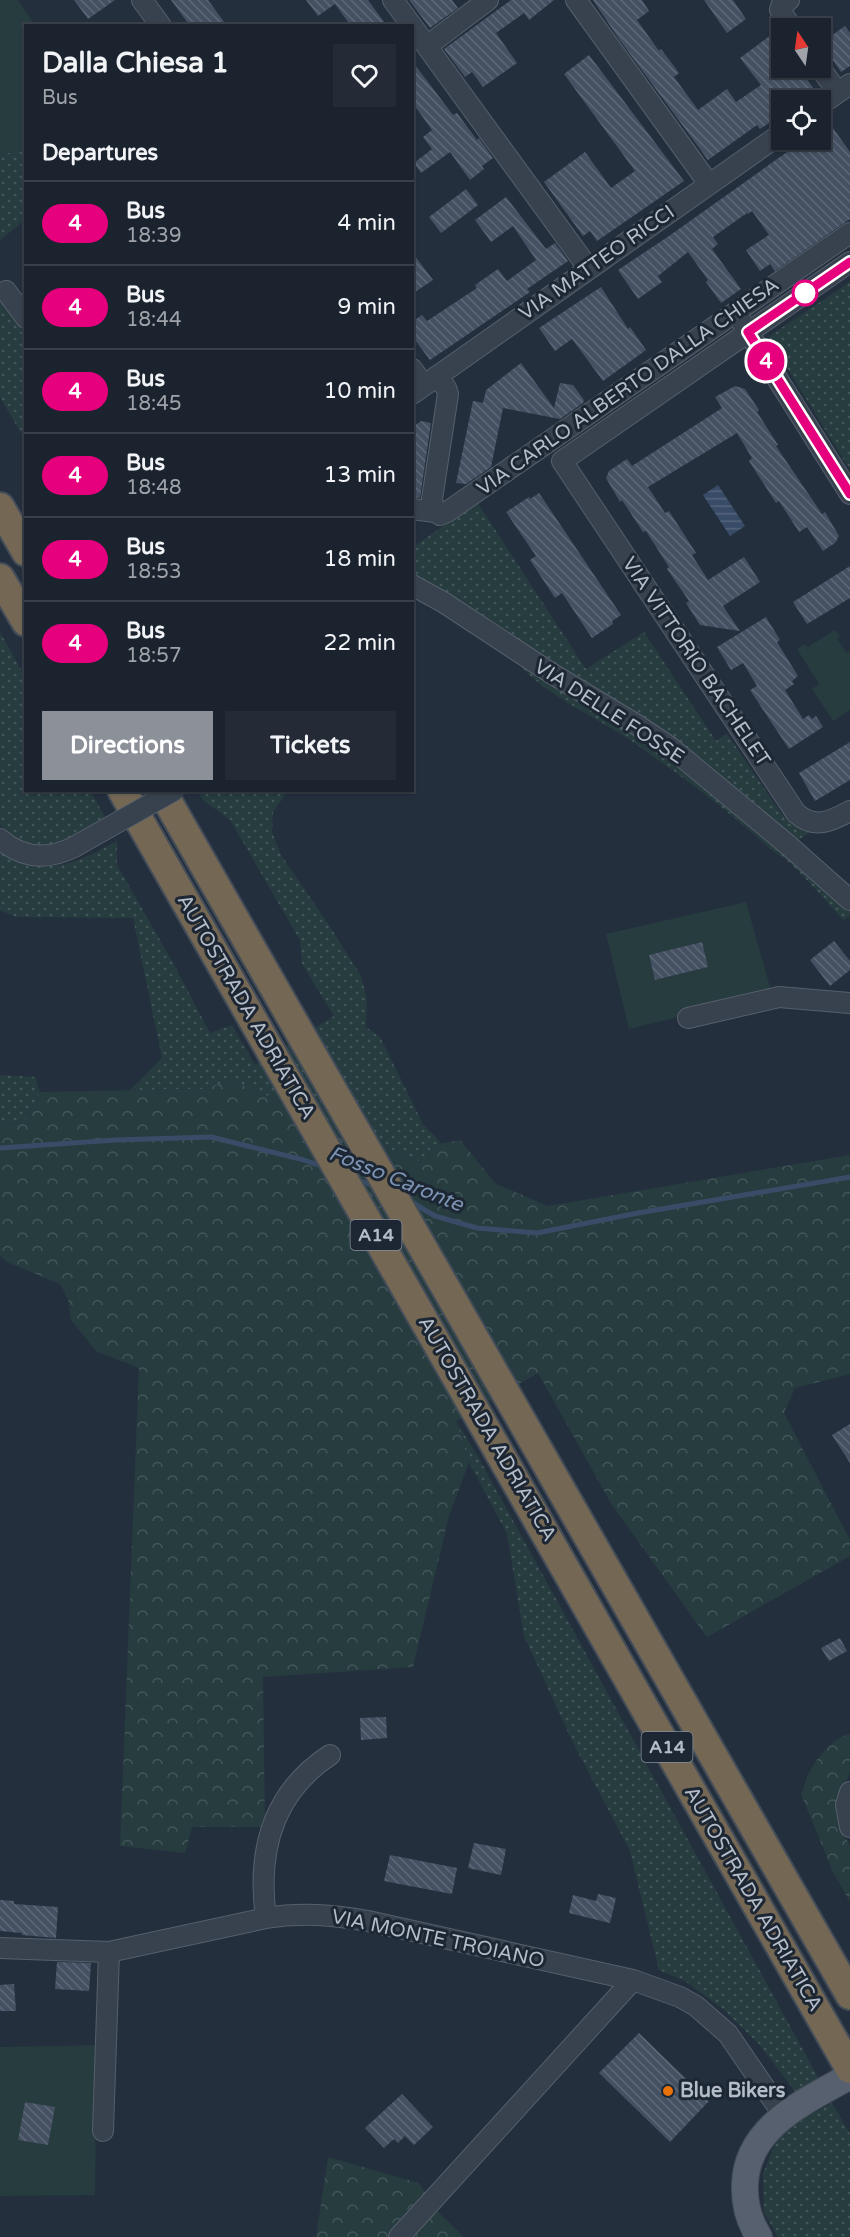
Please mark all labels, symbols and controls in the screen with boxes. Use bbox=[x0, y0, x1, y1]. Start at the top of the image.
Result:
north arrow bbox=[771, 18, 831, 78]
map controls bbox=[771, 18, 831, 150]
button: heart bbox=[333, 44, 396, 107]
text: Dalla Chiesa 1 bbox=[42, 46, 229, 80]
text: Bus bbox=[42, 86, 78, 110]
button: locate bbox=[771, 90, 831, 150]
text: Departures bbox=[42, 140, 158, 166]
text: Bus bbox=[126, 198, 165, 224]
street label: VIA MATTEO RICCI bbox=[515, 200, 679, 326]
text: 4 min bbox=[337, 210, 396, 236]
text: 4 bbox=[68, 211, 82, 236]
text: 18:39 bbox=[126, 224, 181, 248]
street label: VIA CARLO ALBERTO DALLA CHIESA bbox=[472, 273, 784, 501]
unlabelled marker bbox=[792, 280, 818, 306]
text: Bus bbox=[126, 282, 165, 308]
text: 9 min bbox=[337, 294, 396, 320]
text: 4 bbox=[68, 295, 82, 320]
text: 18:44 bbox=[126, 308, 181, 332]
line badge: 4 bbox=[746, 342, 786, 380]
text: 4 bbox=[759, 349, 773, 374]
text: Bus bbox=[126, 366, 165, 392]
text: 10 min bbox=[324, 378, 396, 404]
text: 4 bbox=[68, 379, 82, 404]
text: 18:45 bbox=[126, 392, 181, 416]
text: Bus bbox=[126, 450, 165, 476]
text: 13 min bbox=[324, 462, 396, 488]
text: 4 bbox=[68, 463, 82, 488]
text: 18:48 bbox=[126, 476, 181, 500]
text: Bus bbox=[126, 534, 165, 560]
text: 18 min bbox=[324, 546, 396, 572]
text: 4 bbox=[68, 547, 82, 572]
street label: VIA VITTORIO BACHELET bbox=[617, 553, 775, 771]
text: 18:53 bbox=[126, 560, 181, 584]
text: Bus bbox=[126, 618, 165, 644]
text: 22 min bbox=[324, 630, 396, 656]
text: 4 bbox=[68, 631, 82, 656]
text: 18:57 bbox=[126, 644, 181, 668]
street label: VIA DELLE FOSSE bbox=[530, 655, 688, 769]
button: Directions bbox=[42, 711, 213, 780]
button: Tickets bbox=[225, 711, 396, 780]
street label: AUTOSTRADA ADRIATICA bbox=[172, 890, 320, 1124]
water label: Fosso Caronte bbox=[325, 1141, 468, 1218]
road number: A14 bbox=[350, 1220, 401, 1250]
street label: AUTOSTRADA ADRIATICA bbox=[413, 1312, 561, 1546]
road number: A14 bbox=[642, 1732, 692, 1762]
street label: AUTOSTRADA ADRIATICA bbox=[679, 1782, 827, 2016]
street label: VIA MONTE TROIANO bbox=[329, 1905, 547, 1973]
place label: Blue Bikers bbox=[680, 2079, 786, 2103]
marker: Blue Bikers bbox=[661, 2084, 675, 2098]

